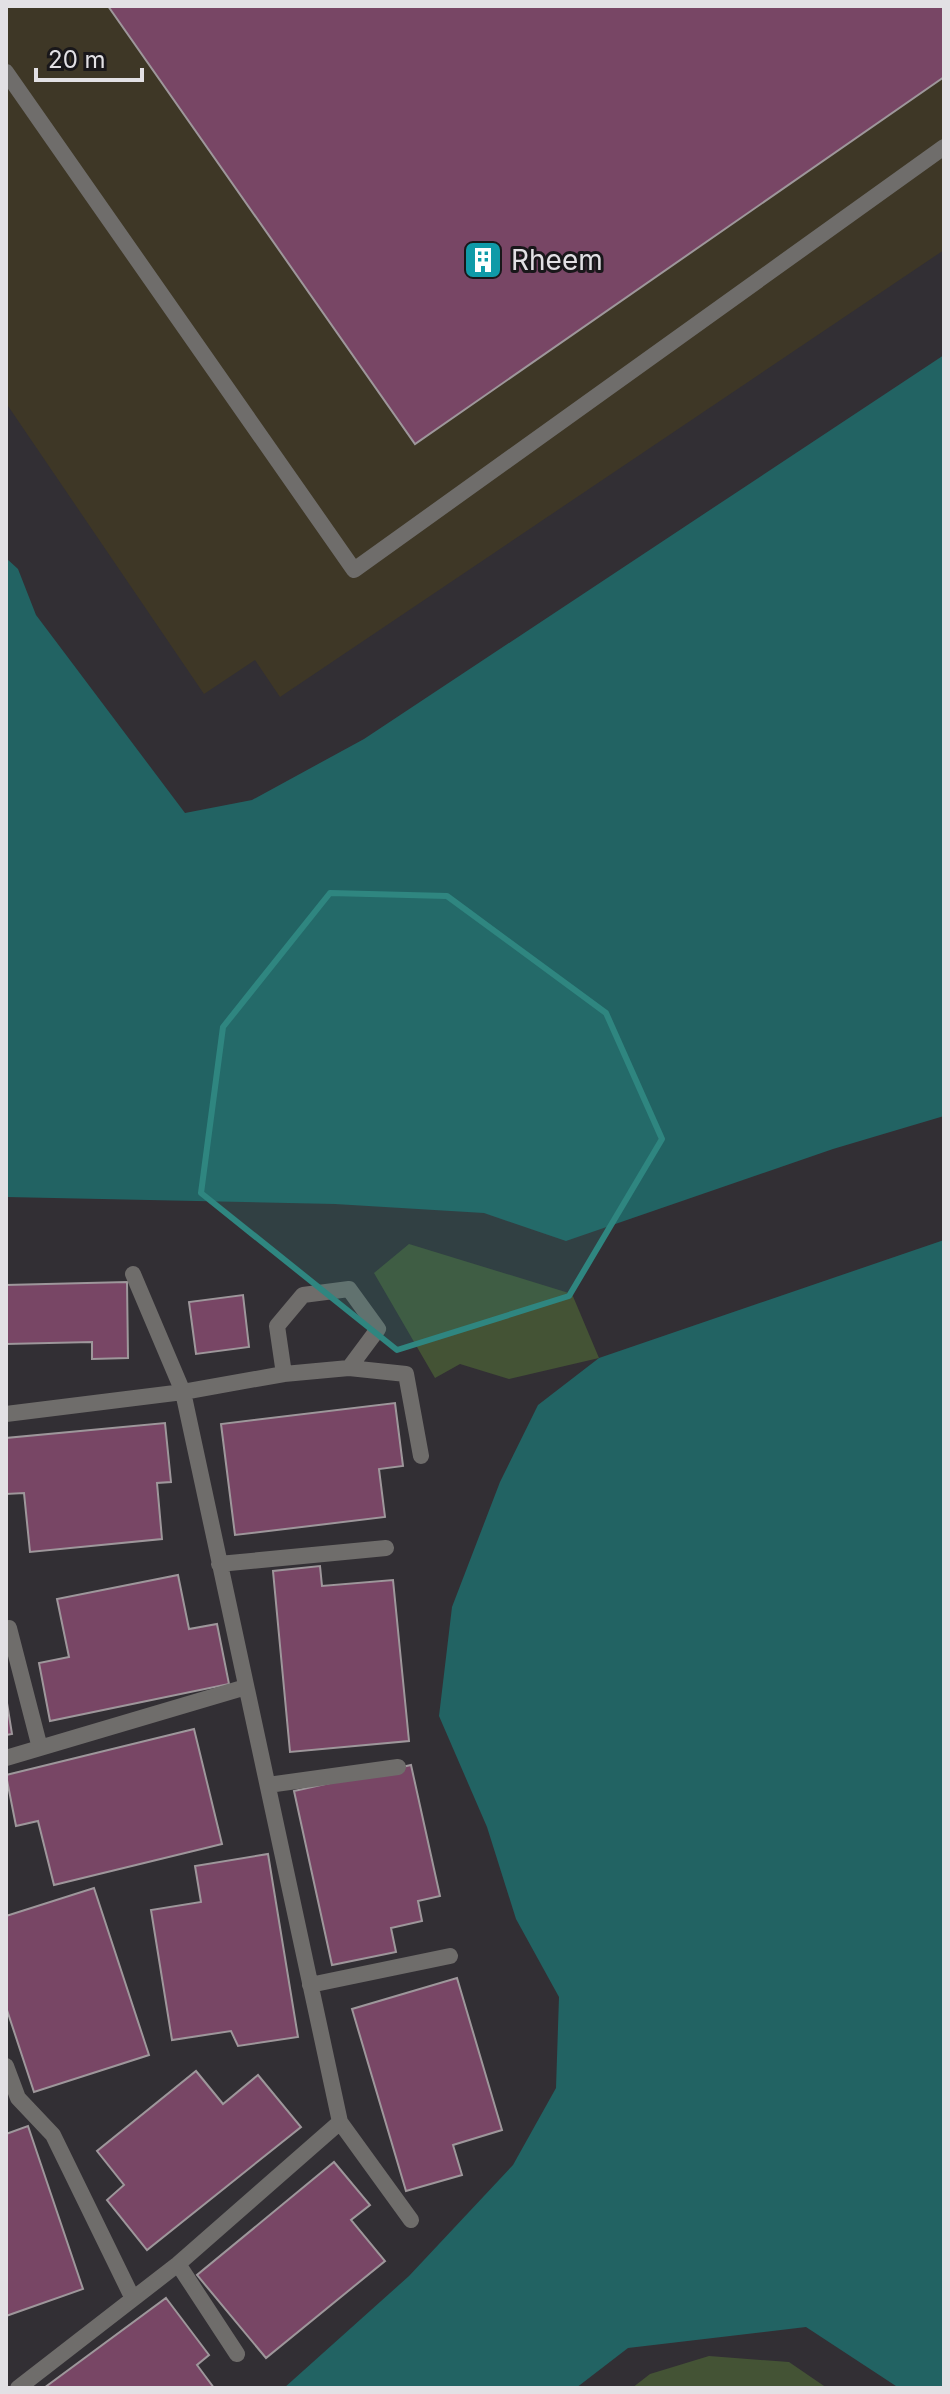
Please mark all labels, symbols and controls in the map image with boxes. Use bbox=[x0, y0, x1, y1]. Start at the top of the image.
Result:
scale bar bbox=[36, 32, 142, 82]
text: 20 m bbox=[48, 45, 106, 74]
building icon: Rheem bbox=[462, 239, 504, 281]
place label: Rheem bbox=[511, 243, 603, 277]

